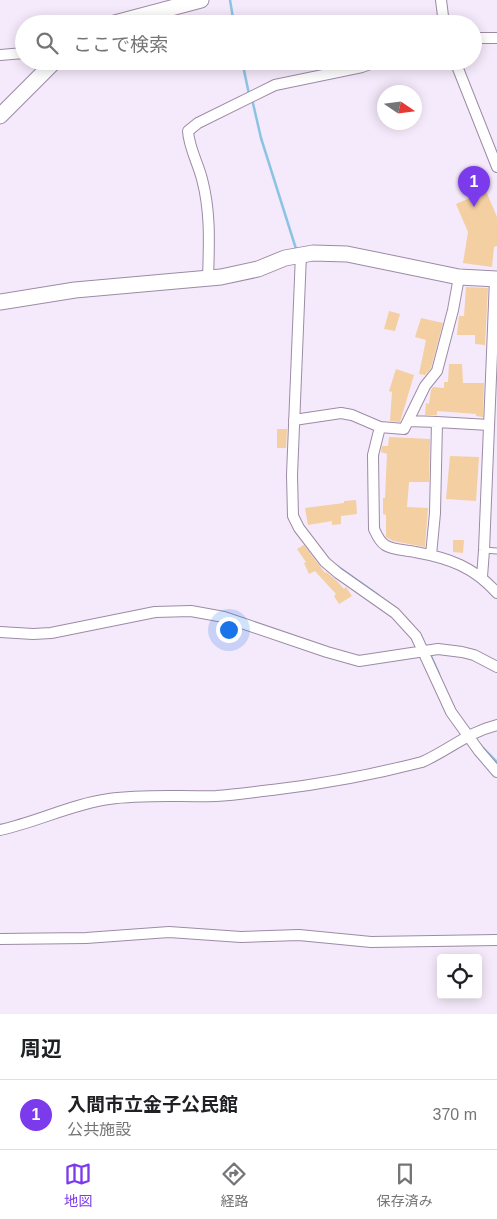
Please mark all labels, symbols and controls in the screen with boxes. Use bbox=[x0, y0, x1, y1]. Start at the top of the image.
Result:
search box bbox=[15, 15, 482, 70]
icon: search bbox=[33, 29, 61, 57]
text: ここで検索 bbox=[73, 34, 168, 55]
north arrow bbox=[377, 85, 422, 130]
pin: 1 bbox=[458, 166, 490, 207]
your location bbox=[216, 617, 242, 643]
map controls bbox=[437, 954, 482, 999]
button: locate bbox=[437, 954, 482, 999]
text: 周辺 bbox=[20, 1037, 62, 1060]
text: 入間市立金子公民館 bbox=[67, 1094, 238, 1115]
text: 1 bbox=[32, 1106, 40, 1123]
text: 370 m bbox=[433, 1106, 477, 1123]
text: 公共施設 bbox=[67, 1121, 131, 1138]
tab: 地図 bbox=[64, 1160, 92, 1210]
tab: 経路 bbox=[220, 1160, 248, 1210]
tab: 保存済み bbox=[377, 1160, 433, 1210]

